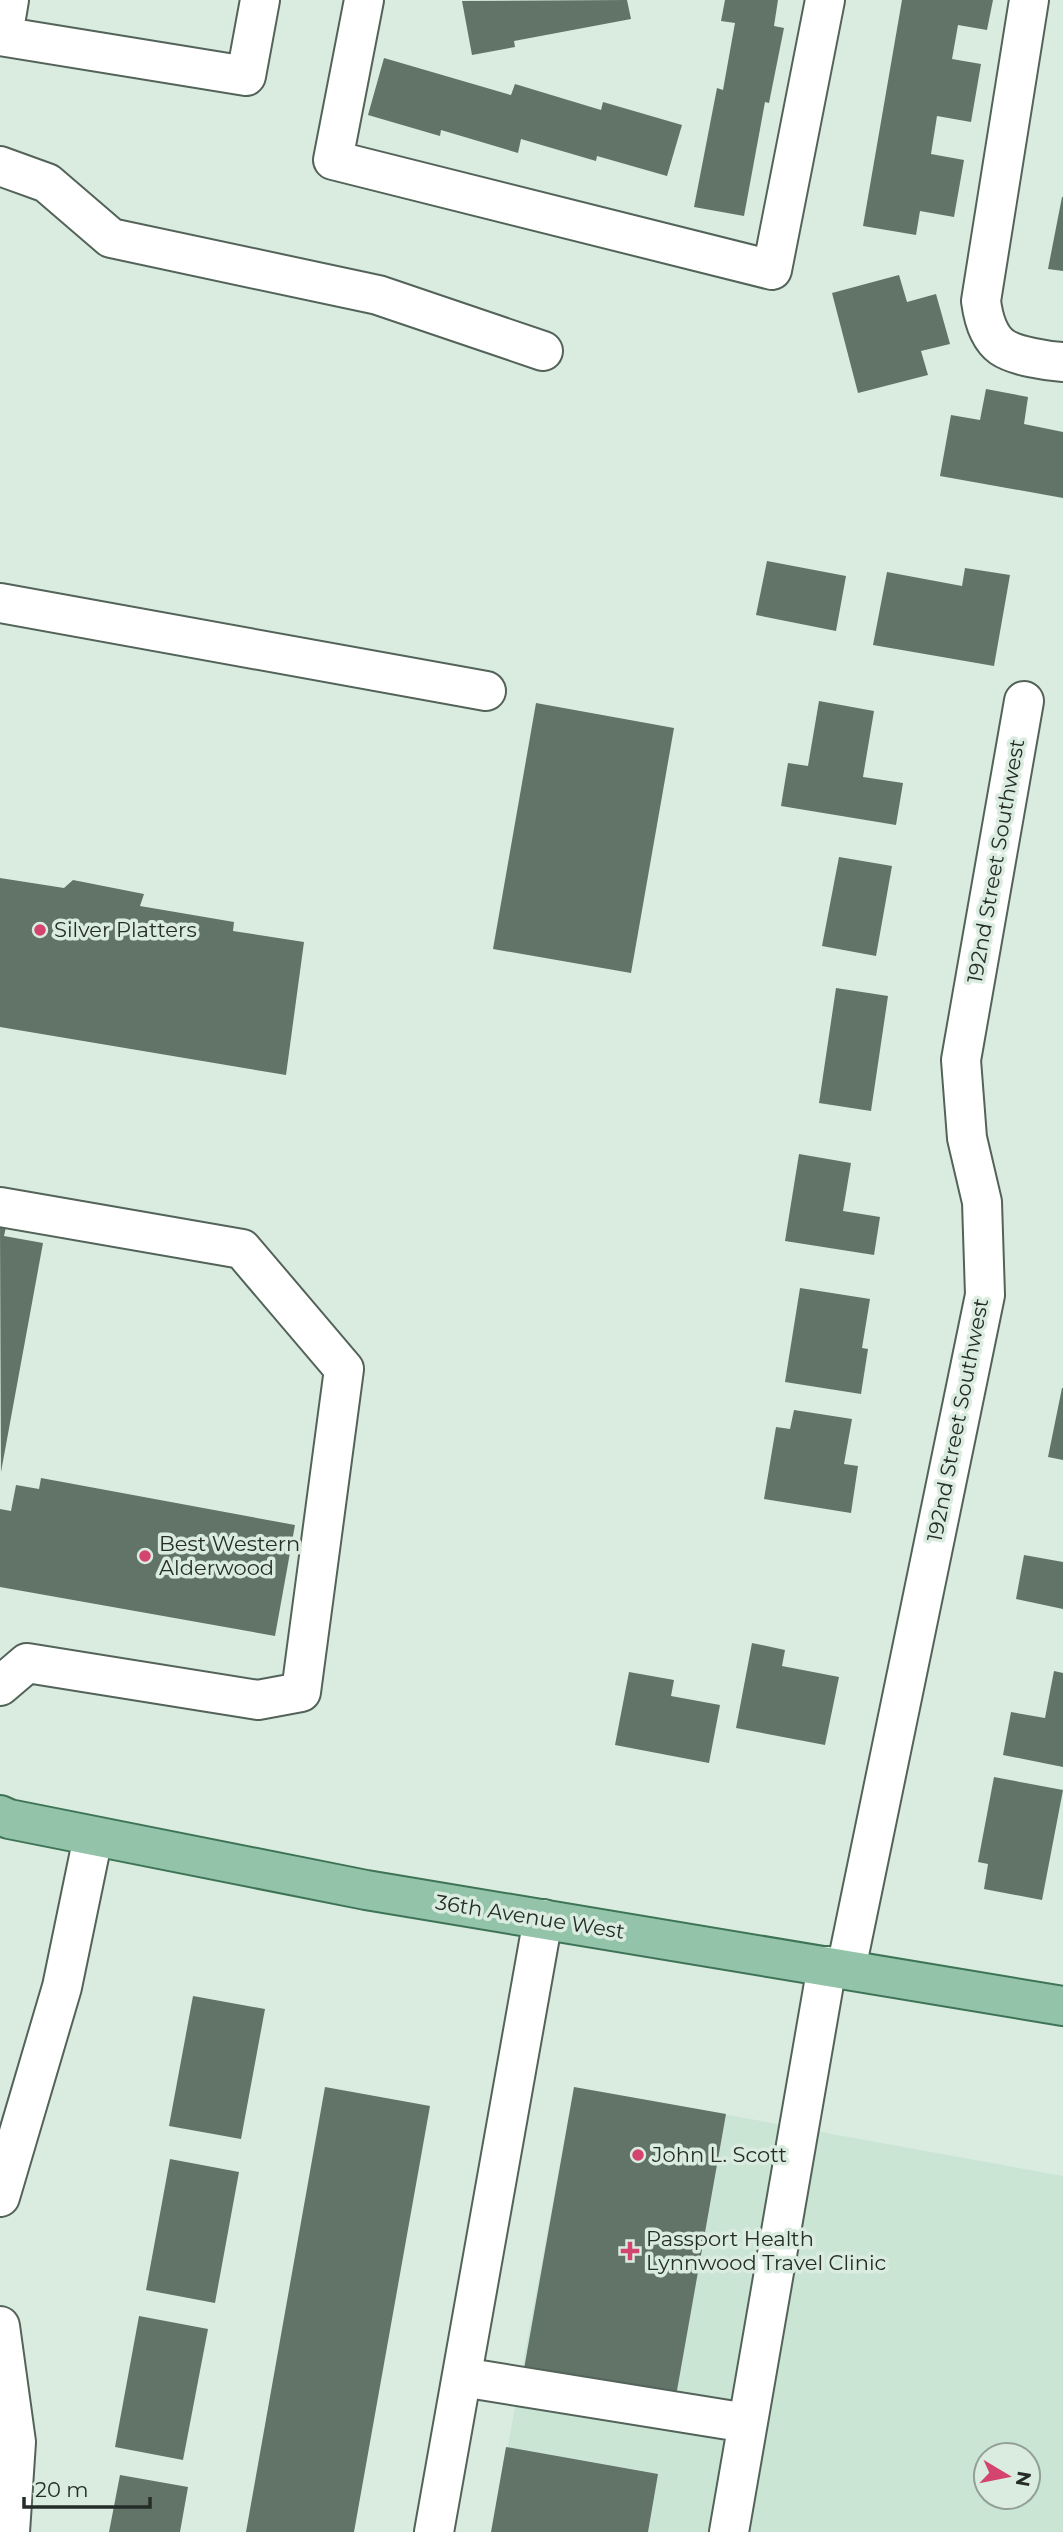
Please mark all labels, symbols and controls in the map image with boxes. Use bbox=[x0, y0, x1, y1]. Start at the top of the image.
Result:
street label: 192nd Street Southwest bbox=[962, 737, 1029, 985]
place label: Silver Platters bbox=[54, 917, 197, 942]
marker: Silver Platters bbox=[32, 922, 48, 938]
street label: 192nd Street Southwest bbox=[922, 1296, 993, 1544]
place label: Best Western Alderwood bbox=[159, 1531, 300, 1580]
marker: Best Western Alderwood bbox=[137, 1548, 153, 1564]
street label: 36th Avenue West bbox=[434, 1889, 626, 1944]
place label: John L. Scott bbox=[651, 2142, 787, 2167]
marker: John L. Scott bbox=[630, 2147, 646, 2163]
place label: Passport Health Lynnwood Travel Clinic bbox=[646, 2226, 886, 2275]
marker: Passport Health Lynnwood Travel Clinic bbox=[620, 2241, 640, 2261]
north arrow bbox=[972, 2441, 1042, 2511]
scale bar bbox=[24, 2466, 150, 2510]
text: N bbox=[1011, 2469, 1036, 2488]
text: 20 m bbox=[35, 2477, 89, 2502]

